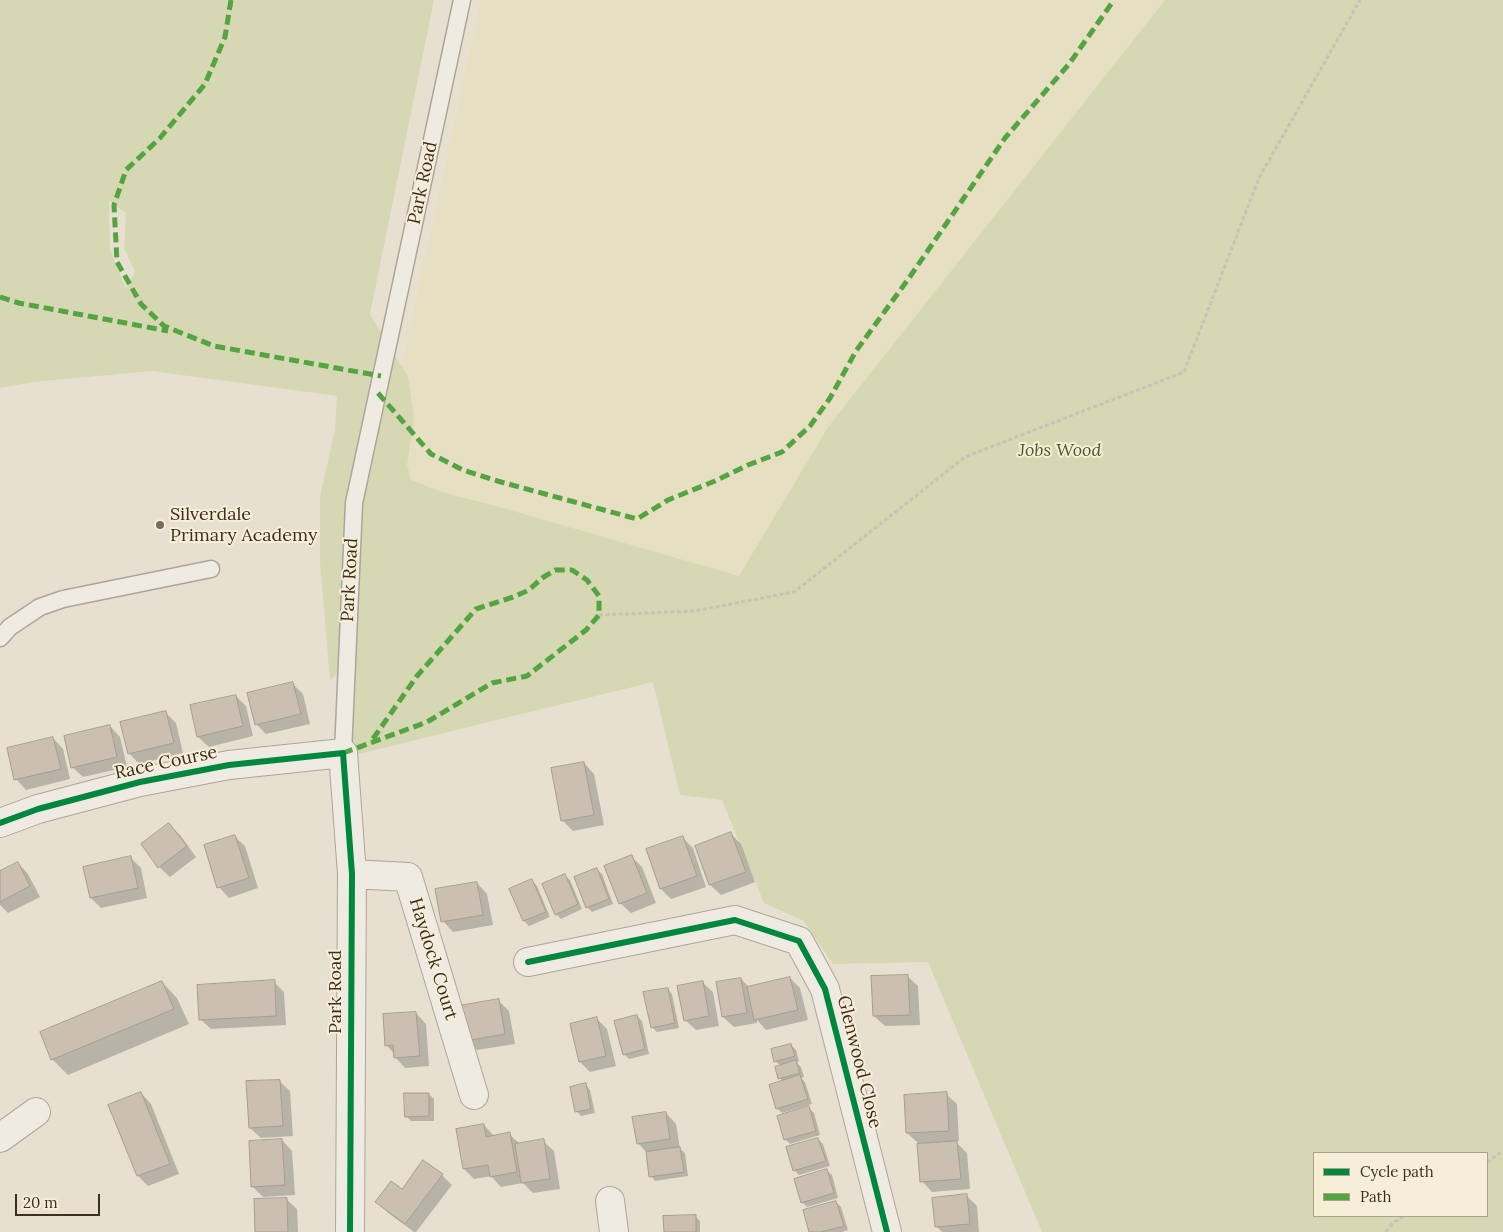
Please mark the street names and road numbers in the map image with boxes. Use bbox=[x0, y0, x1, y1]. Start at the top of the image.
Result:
street label: Park Road bbox=[404, 140, 442, 226]
street label: Park Road bbox=[337, 538, 363, 622]
street label: Race Course bbox=[113, 742, 219, 784]
street label: Haydock Court bbox=[404, 895, 462, 1023]
street label: Park Road bbox=[325, 950, 347, 1034]
street label: Glenwood Close bbox=[832, 993, 886, 1131]

